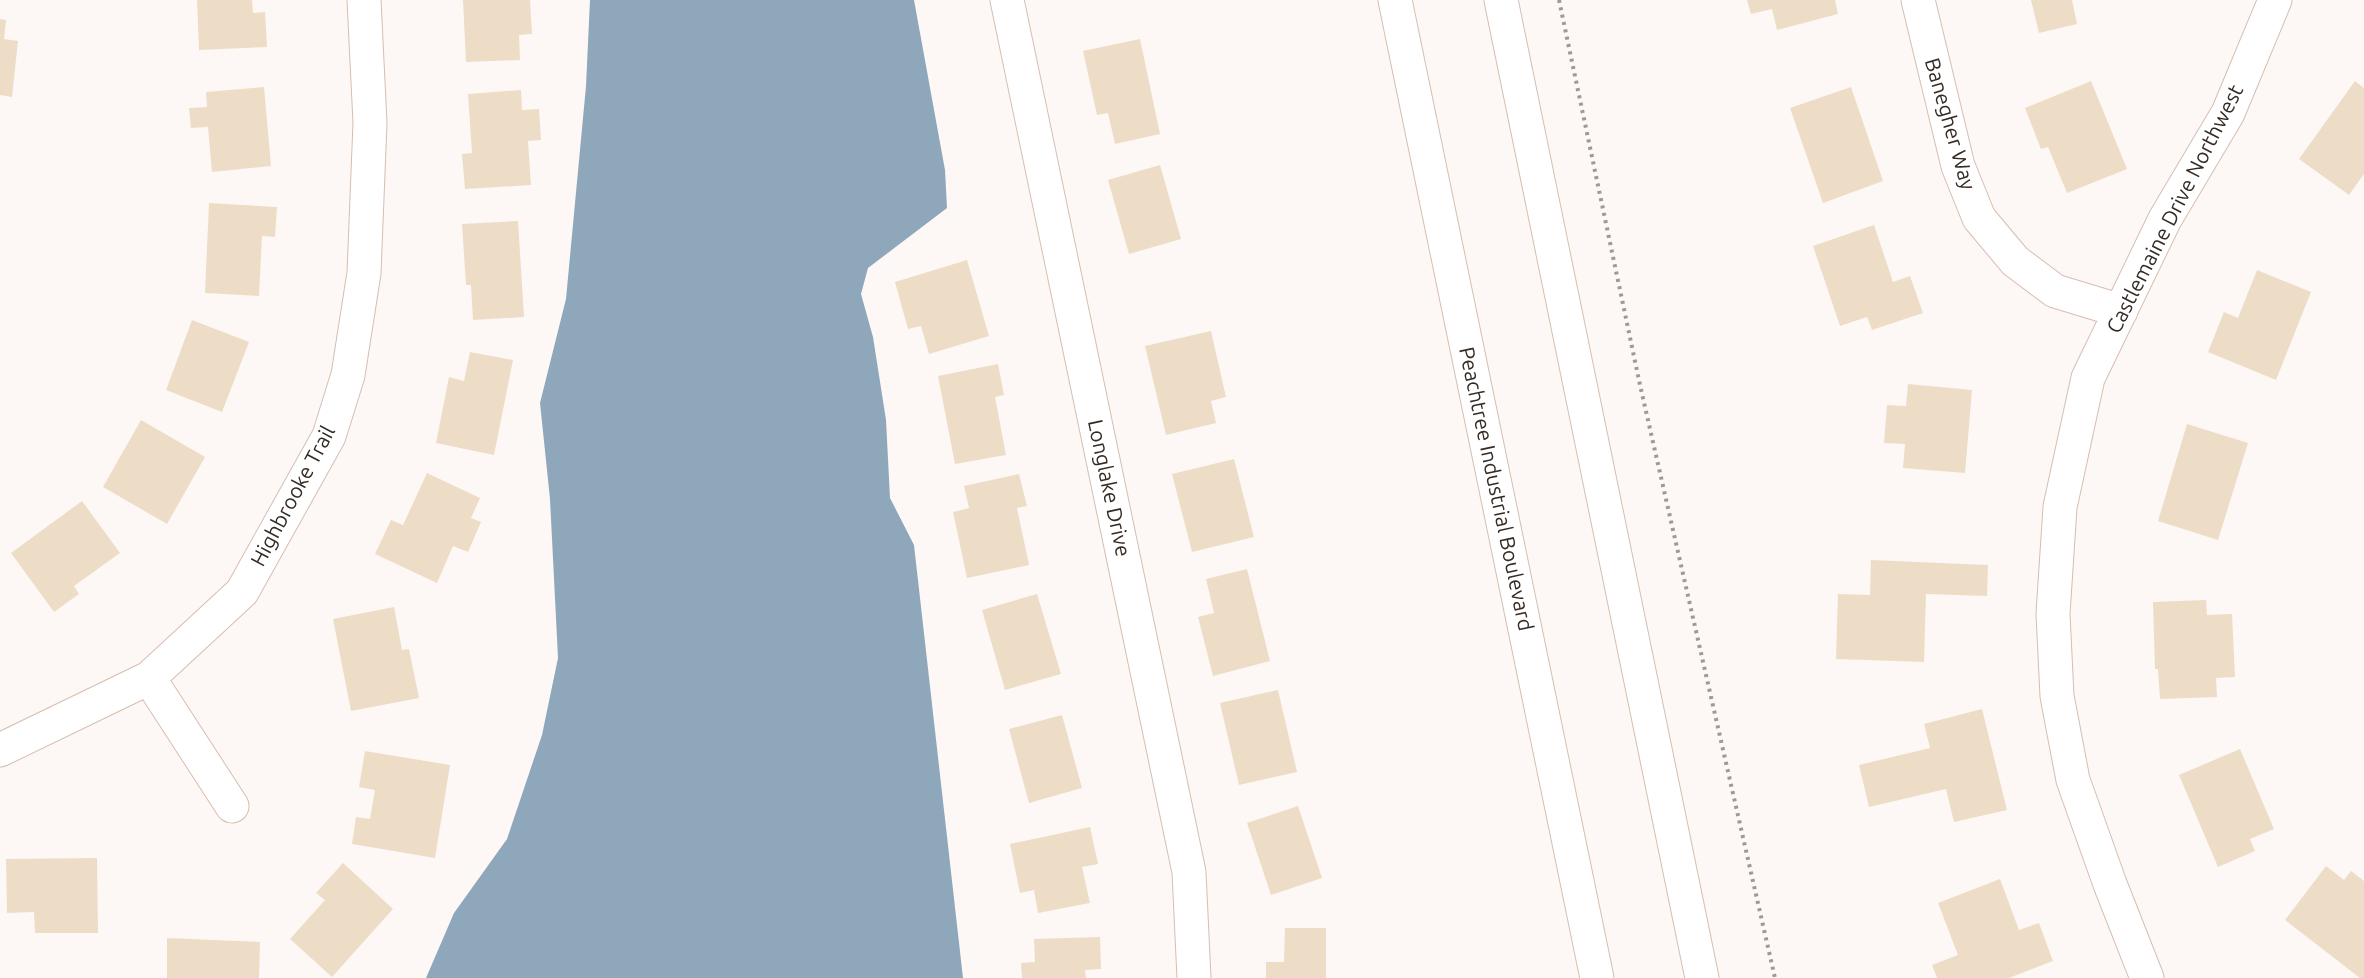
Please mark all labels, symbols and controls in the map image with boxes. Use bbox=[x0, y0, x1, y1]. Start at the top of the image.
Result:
street label: Banegher Way bbox=[1921, 55, 1981, 192]
street label: Castlemaine Drive Northwest bbox=[2101, 80, 2247, 337]
street label: Peachtree Industrial Boulevard bbox=[1455, 345, 1539, 633]
street label: Longlake Drive bbox=[1084, 417, 1136, 559]
street label: Highbrooke Trail bbox=[245, 421, 339, 570]

